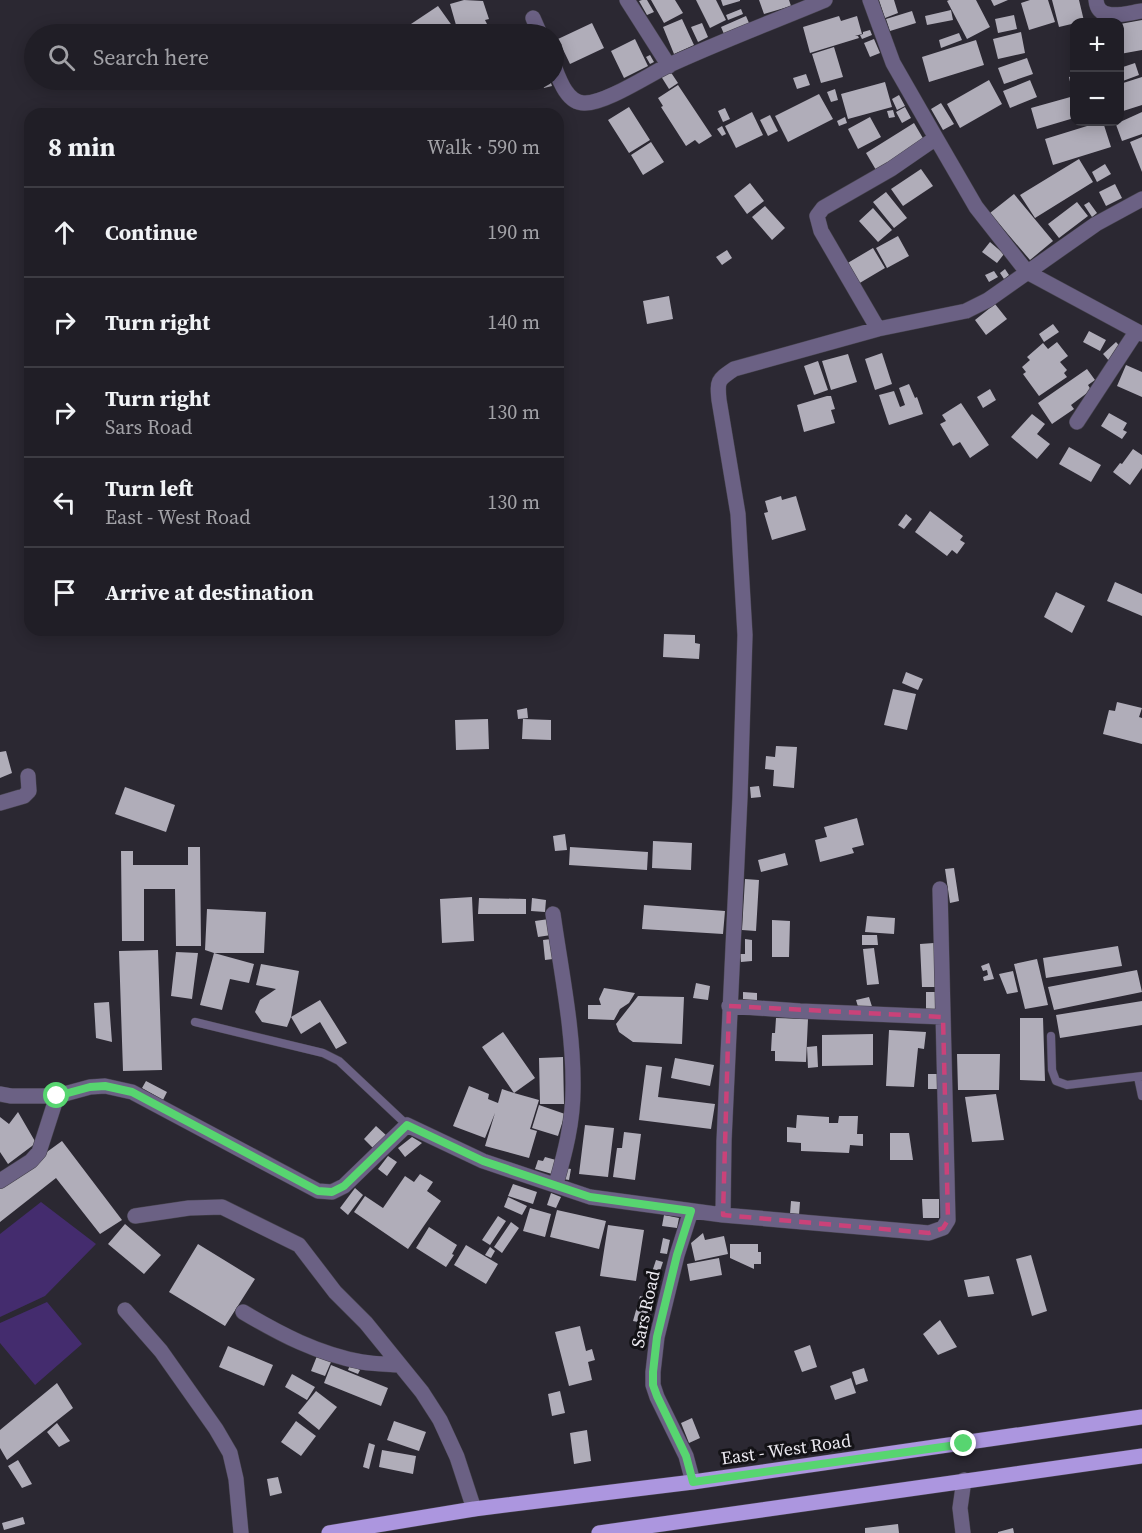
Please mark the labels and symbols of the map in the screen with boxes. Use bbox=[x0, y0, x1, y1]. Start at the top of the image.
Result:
route start bbox=[43, 1082, 69, 1108]
street label: Sars Road bbox=[625, 1268, 665, 1350]
street label: East - West Road bbox=[719, 1428, 853, 1470]
route end bbox=[950, 1430, 976, 1456]

